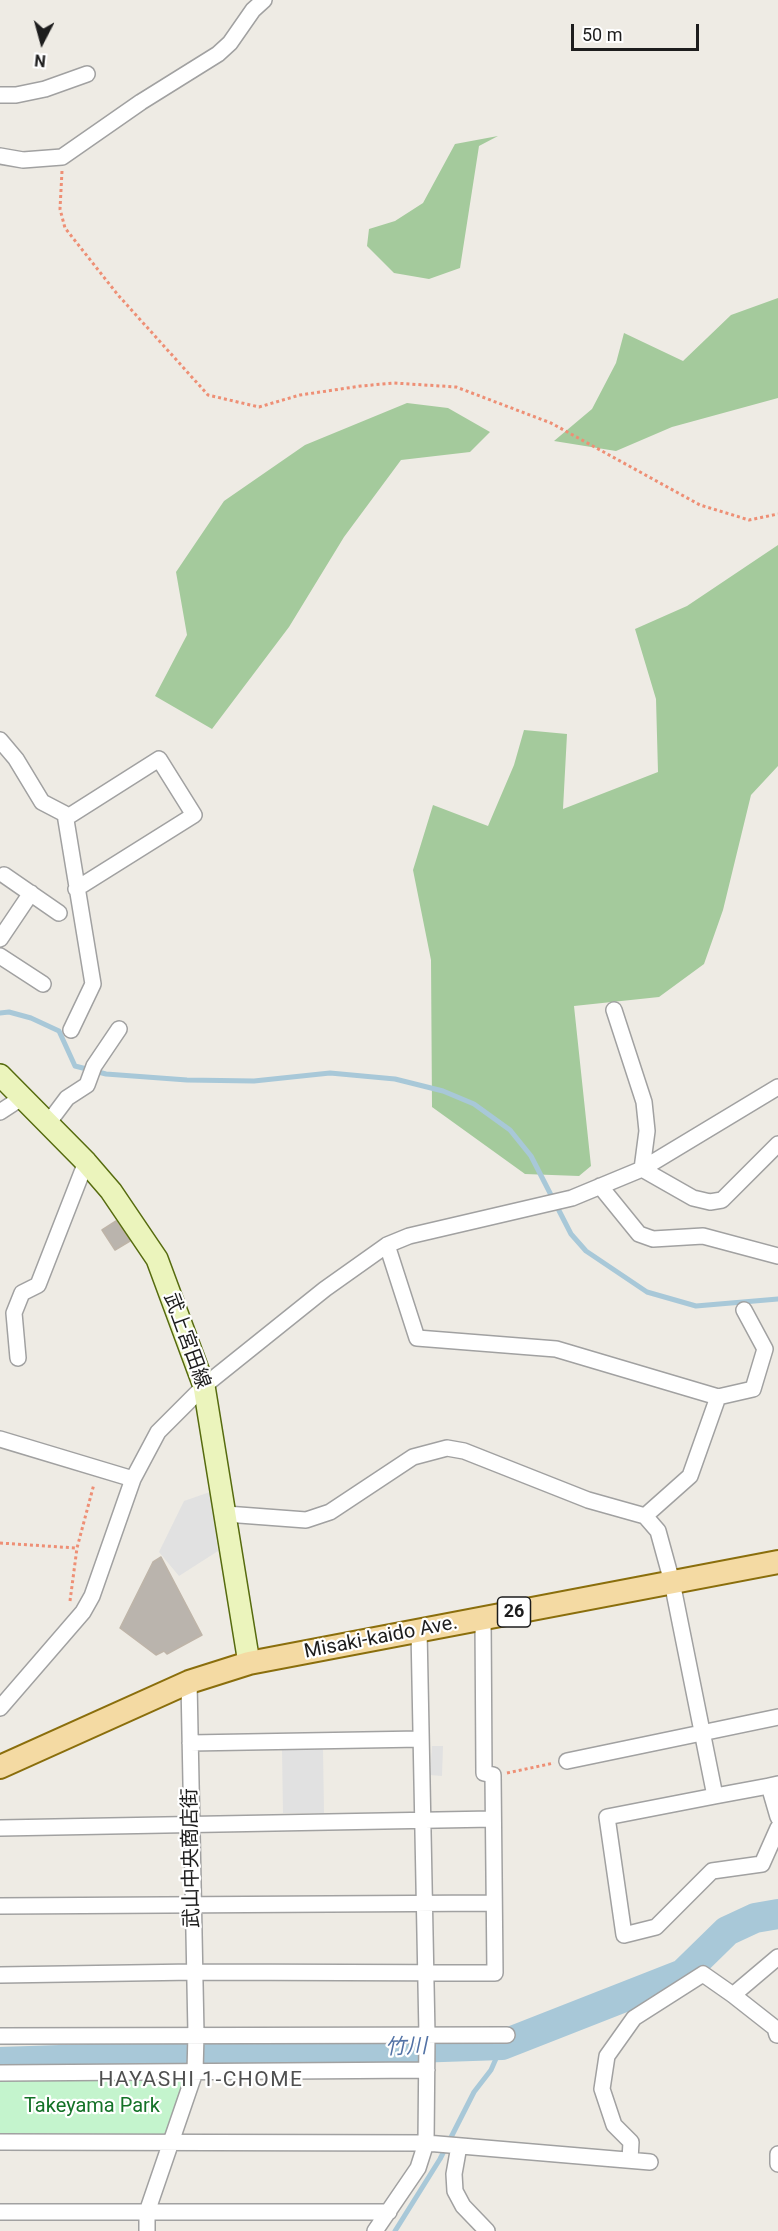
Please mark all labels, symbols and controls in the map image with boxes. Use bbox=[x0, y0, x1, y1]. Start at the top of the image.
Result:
north arrow bbox=[12, 12, 72, 72]
scale bar bbox=[574, 12, 702, 50]
text: 50 m bbox=[582, 24, 622, 45]
text: N bbox=[33, 50, 47, 70]
street label: 武上宮田線 bbox=[158, 1290, 214, 1392]
road number: 26 bbox=[498, 1597, 530, 1627]
street label: Misaki-kaido Ave. bbox=[302, 1611, 460, 1665]
street label: 武山中央商店街 bbox=[179, 1788, 205, 1928]
water label: 竹川 bbox=[385, 2035, 427, 2061]
district label: HAYASHI 1-CHOME bbox=[98, 2068, 304, 2094]
park label: Takeyama Park bbox=[24, 2095, 160, 2119]

